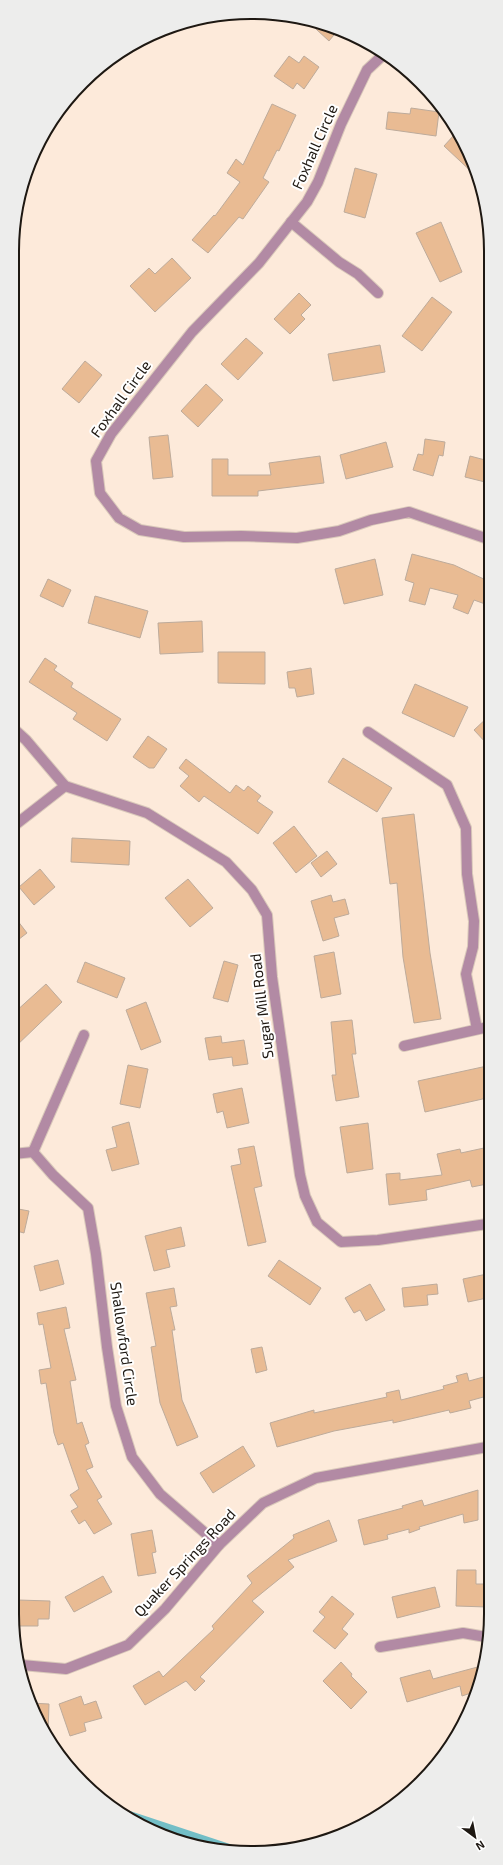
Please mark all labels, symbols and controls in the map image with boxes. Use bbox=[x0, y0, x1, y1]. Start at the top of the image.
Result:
street label: Foxhall Circle bbox=[287, 101, 341, 192]
street label: Foxhall Circle bbox=[86, 356, 154, 440]
street label: Sugar Mill Road bbox=[246, 952, 276, 1060]
street label: Shallowford Circle bbox=[107, 1281, 143, 1407]
street label: Quaker Springs Road bbox=[130, 1505, 240, 1621]
north arrow bbox=[455, 1817, 495, 1857]
text: N bbox=[474, 1838, 487, 1854]

